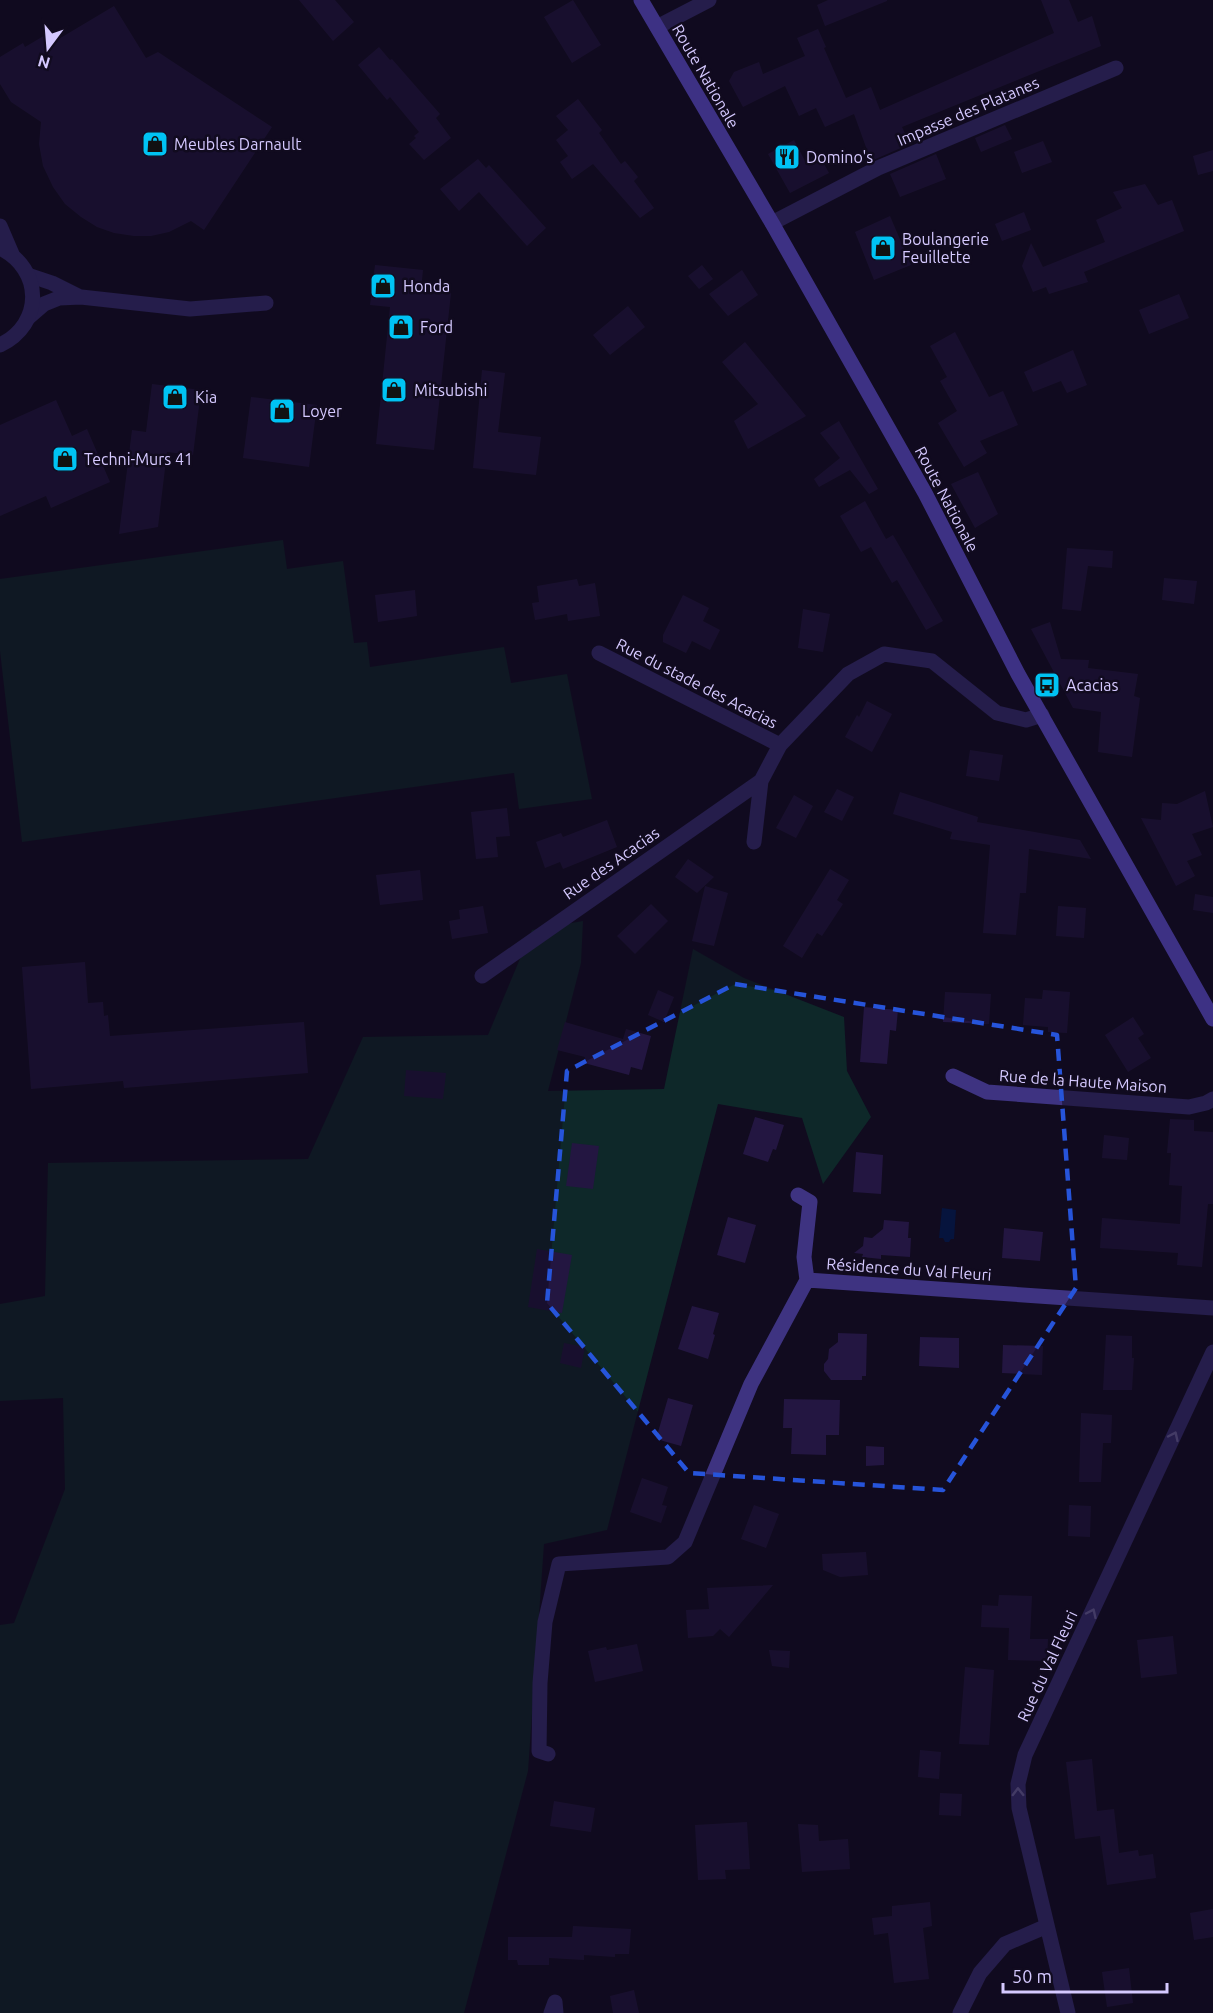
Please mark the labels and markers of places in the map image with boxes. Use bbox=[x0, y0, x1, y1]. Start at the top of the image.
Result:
shop icon: Meubles Darnault bbox=[140, 129, 170, 159]
place label: Meubles Darnault bbox=[174, 135, 302, 153]
restaurant icon: Domino's bbox=[772, 142, 802, 172]
place label: Domino's bbox=[806, 148, 873, 166]
place label: Boulangerie Feuillette bbox=[902, 230, 989, 266]
shop icon: Boulangerie Feuillette bbox=[868, 233, 898, 263]
shop icon: Honda bbox=[368, 271, 398, 301]
place label: Honda bbox=[403, 277, 450, 295]
shop icon: Ford bbox=[386, 312, 416, 342]
place label: Ford bbox=[420, 318, 453, 336]
shop icon: Mitsubishi bbox=[379, 375, 409, 405]
place label: Mitsubishi bbox=[414, 381, 487, 399]
shop icon: Kia bbox=[160, 382, 190, 412]
place label: Kia bbox=[195, 388, 217, 406]
shop icon: Loyer bbox=[267, 396, 297, 426]
place label: Loyer bbox=[302, 402, 342, 420]
shop icon: Techni-Murs 41 bbox=[50, 444, 80, 474]
place label: Techni-Murs 41 bbox=[84, 450, 193, 468]
bus stop icon: Acacias bbox=[1032, 670, 1062, 700]
place label: Acacias bbox=[1066, 676, 1119, 694]

